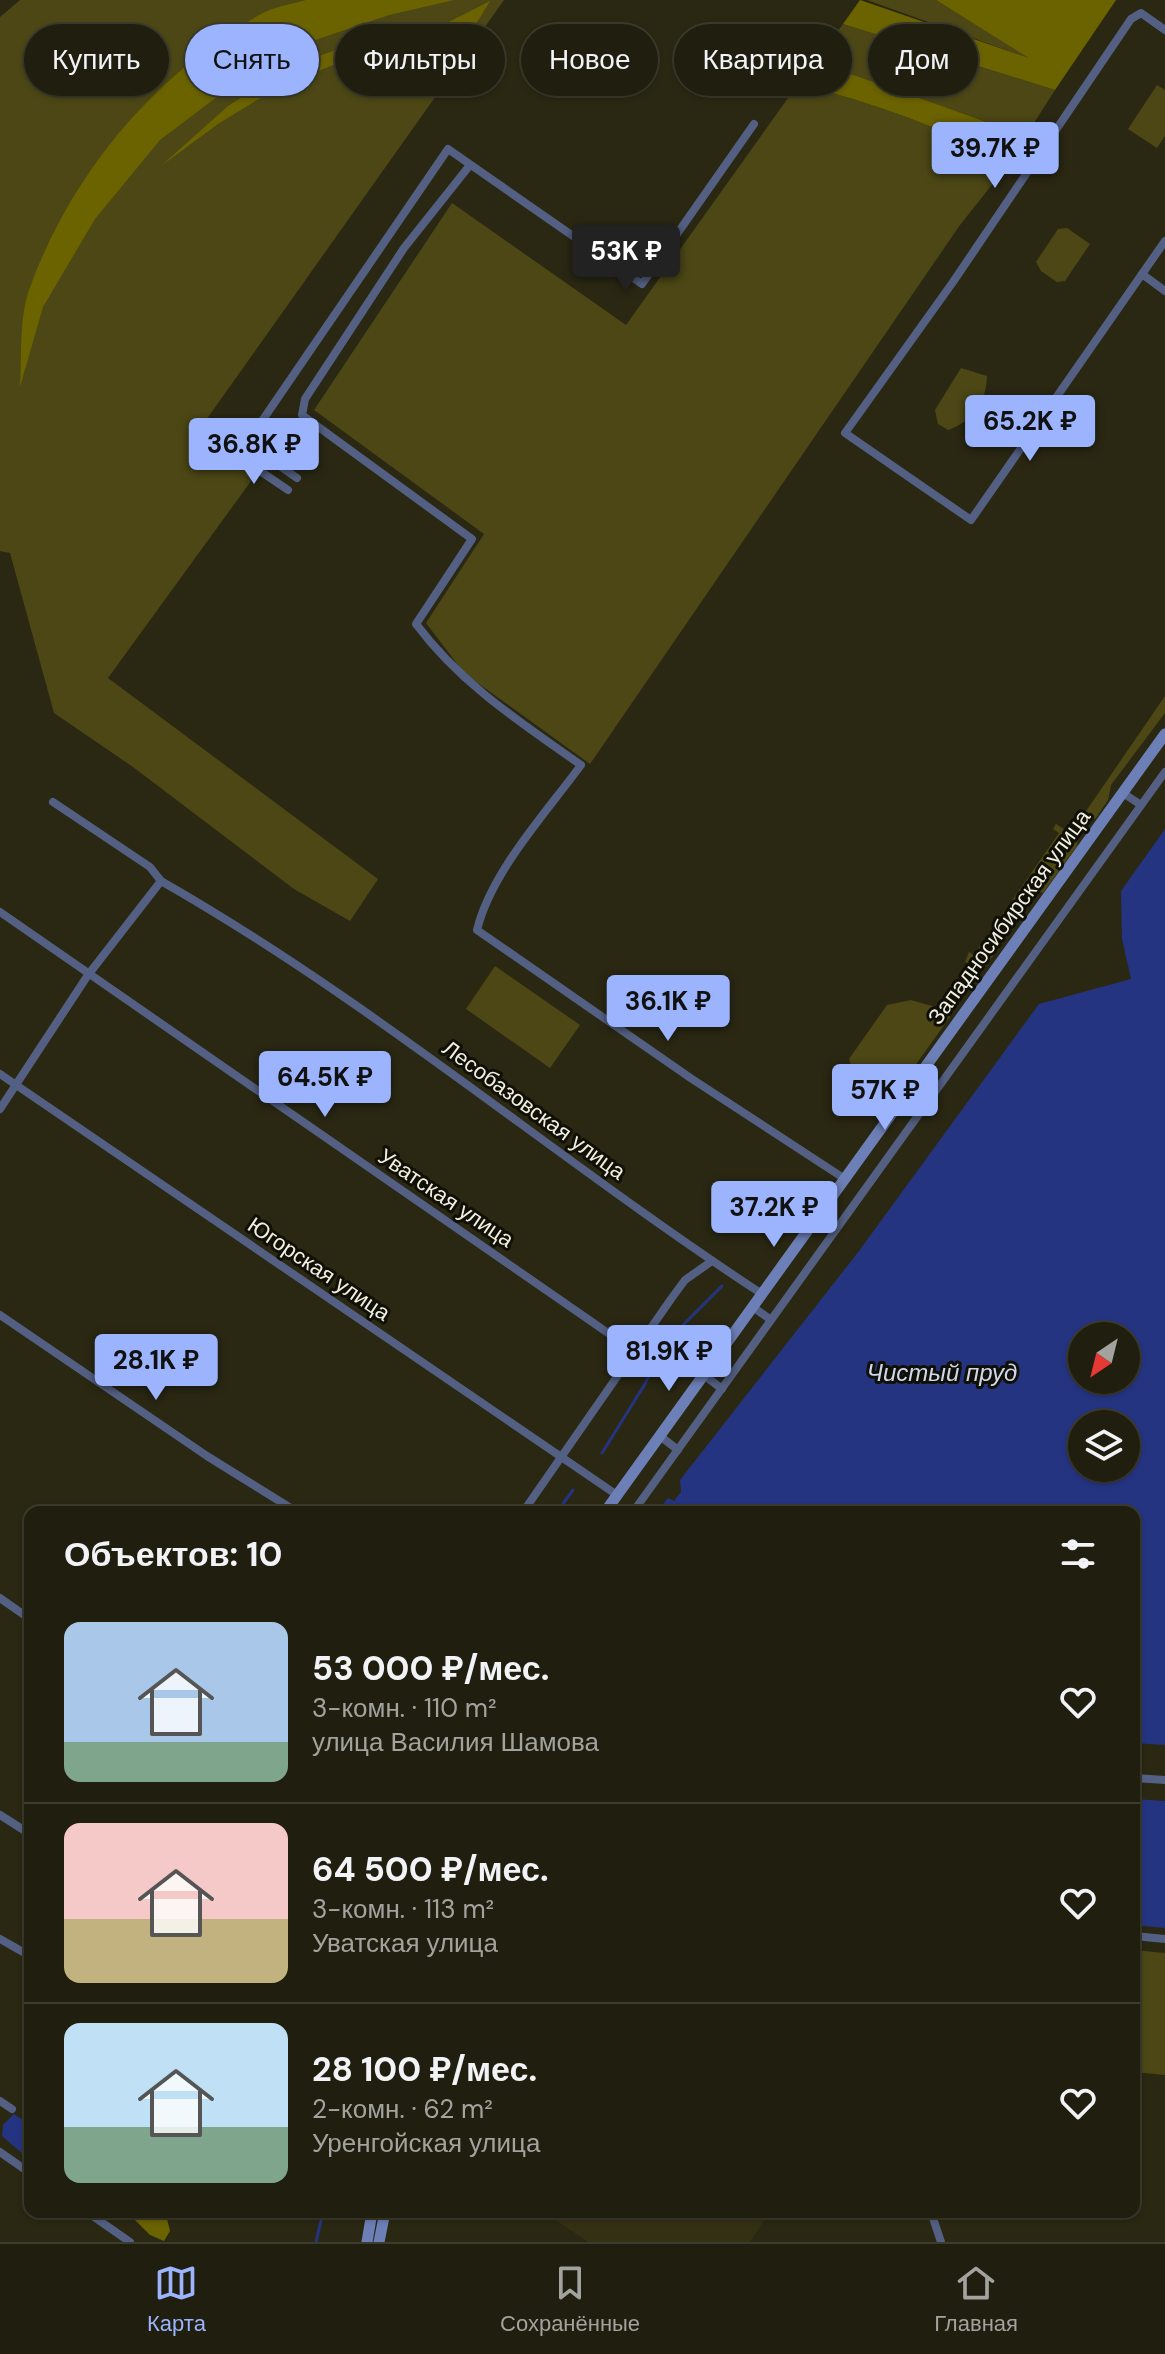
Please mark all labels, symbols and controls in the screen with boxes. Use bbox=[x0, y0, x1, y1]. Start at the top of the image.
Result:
chip: Купить bbox=[24, 24, 169, 96]
chip: Снять bbox=[185, 24, 319, 96]
chip: Фильтры bbox=[335, 24, 505, 96]
chip: Новое bbox=[521, 24, 658, 96]
chip: Квартира bbox=[674, 24, 852, 96]
chip: Дом bbox=[868, 24, 978, 96]
pin: 39.7K ₽ bbox=[921, 122, 1069, 190]
text: 39.7K ₽ bbox=[950, 131, 1040, 165]
pin: 53K ₽ bbox=[570, 225, 682, 293]
text: 53K ₽ bbox=[590, 234, 662, 268]
pin: 65.2K ₽ bbox=[956, 395, 1104, 463]
text: 65.2K ₽ bbox=[983, 404, 1077, 438]
pin: 36.8K ₽ bbox=[180, 418, 328, 486]
text: 36.8K ₽ bbox=[207, 427, 301, 461]
street label: Западносибирская улица bbox=[921, 803, 1097, 1030]
pin: 36.1K ₽ bbox=[594, 975, 742, 1043]
text: 36.1K ₽ bbox=[625, 984, 711, 1018]
street label: Лесобазовская улица bbox=[437, 1034, 632, 1187]
pin: 64.5K ₽ bbox=[251, 1051, 399, 1119]
text: 64.5K ₽ bbox=[277, 1060, 373, 1094]
pin: 57K ₽ bbox=[829, 1064, 941, 1132]
text: 57K ₽ bbox=[850, 1073, 920, 1107]
street label: Уватская улица bbox=[373, 1142, 520, 1254]
pin: 37.2K ₽ bbox=[700, 1181, 848, 1249]
text: 37.2K ₽ bbox=[729, 1190, 819, 1224]
street label: Югорская улица bbox=[242, 1211, 396, 1328]
north arrow bbox=[1068, 1322, 1140, 1394]
map controls bbox=[1068, 1322, 1140, 1482]
pin: 81.9K ₽ bbox=[595, 1325, 743, 1393]
pin: 28.1K ₽ bbox=[82, 1334, 230, 1402]
text: 81.9K ₽ bbox=[625, 1334, 713, 1368]
text: 28.1K ₽ bbox=[113, 1343, 199, 1377]
water label: Чистый пруд bbox=[867, 1357, 1017, 1388]
button: layers bbox=[1068, 1410, 1140, 1482]
text: Объектов: 10 bbox=[64, 1532, 283, 1577]
icon: filters bbox=[1056, 1532, 1100, 1576]
text: 53 000 ₽/мес. bbox=[312, 1646, 549, 1691]
icon: home bbox=[128, 1654, 224, 1750]
icon: heart bbox=[1056, 1680, 1100, 1724]
text: 3-комн. · 110 m² bbox=[312, 1691, 497, 1725]
text: улица Василия Шамова bbox=[312, 1725, 599, 1759]
text: 64 500 ₽/мес. bbox=[312, 1847, 549, 1892]
icon: home bbox=[128, 1855, 224, 1951]
icon: heart bbox=[1056, 1881, 1100, 1925]
text: 3-комн. · 113 m² bbox=[312, 1892, 494, 1926]
text: Уватская улица bbox=[312, 1926, 498, 1960]
text: 28 100 ₽/мес. bbox=[312, 2047, 537, 2092]
icon: home bbox=[128, 2055, 224, 2151]
icon: heart bbox=[1056, 2081, 1100, 2125]
text: 2-комн. · 62 m² bbox=[312, 2092, 493, 2126]
text: Уренгойская улица bbox=[312, 2126, 540, 2160]
tab: Карта bbox=[147, 2261, 206, 2338]
tab: Сохранённые bbox=[500, 2261, 640, 2338]
tab: Главная bbox=[934, 2261, 1018, 2338]

